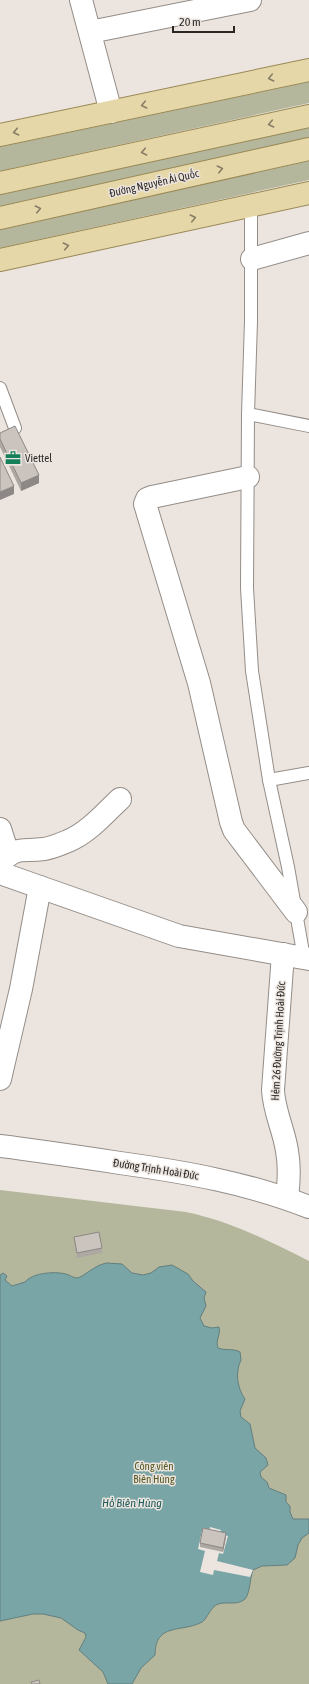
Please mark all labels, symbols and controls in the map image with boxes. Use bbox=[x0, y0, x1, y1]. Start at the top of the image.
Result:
scale bar bbox=[173, 8, 234, 34]
text: 20 m bbox=[179, 15, 201, 29]
one-way arrow bbox=[268, 74, 274, 82]
one-way arrow bbox=[140, 100, 147, 108]
one-way arrow bbox=[268, 120, 274, 128]
one-way arrow bbox=[13, 127, 19, 135]
one-way arrow bbox=[141, 147, 147, 155]
one-way arrow bbox=[216, 165, 223, 173]
street label: Đường Nguyễn Ái Quốc bbox=[108, 167, 201, 199]
one-way arrow bbox=[35, 206, 41, 214]
one-way arrow bbox=[189, 215, 196, 223]
one-way arrow bbox=[62, 242, 69, 250]
office icon: Viettel bbox=[4, 449, 22, 467]
place label: Viettel bbox=[25, 452, 52, 464]
street label: Hẻm 26 Đường Trịnh Hoài Đức bbox=[269, 980, 288, 1101]
street label: Đường Trịnh Hoài Đức bbox=[112, 1156, 201, 1183]
park label: Công viên Biên Hùng bbox=[133, 1460, 175, 1485]
water label: Hồ Biên Hùng bbox=[102, 1496, 162, 1510]

